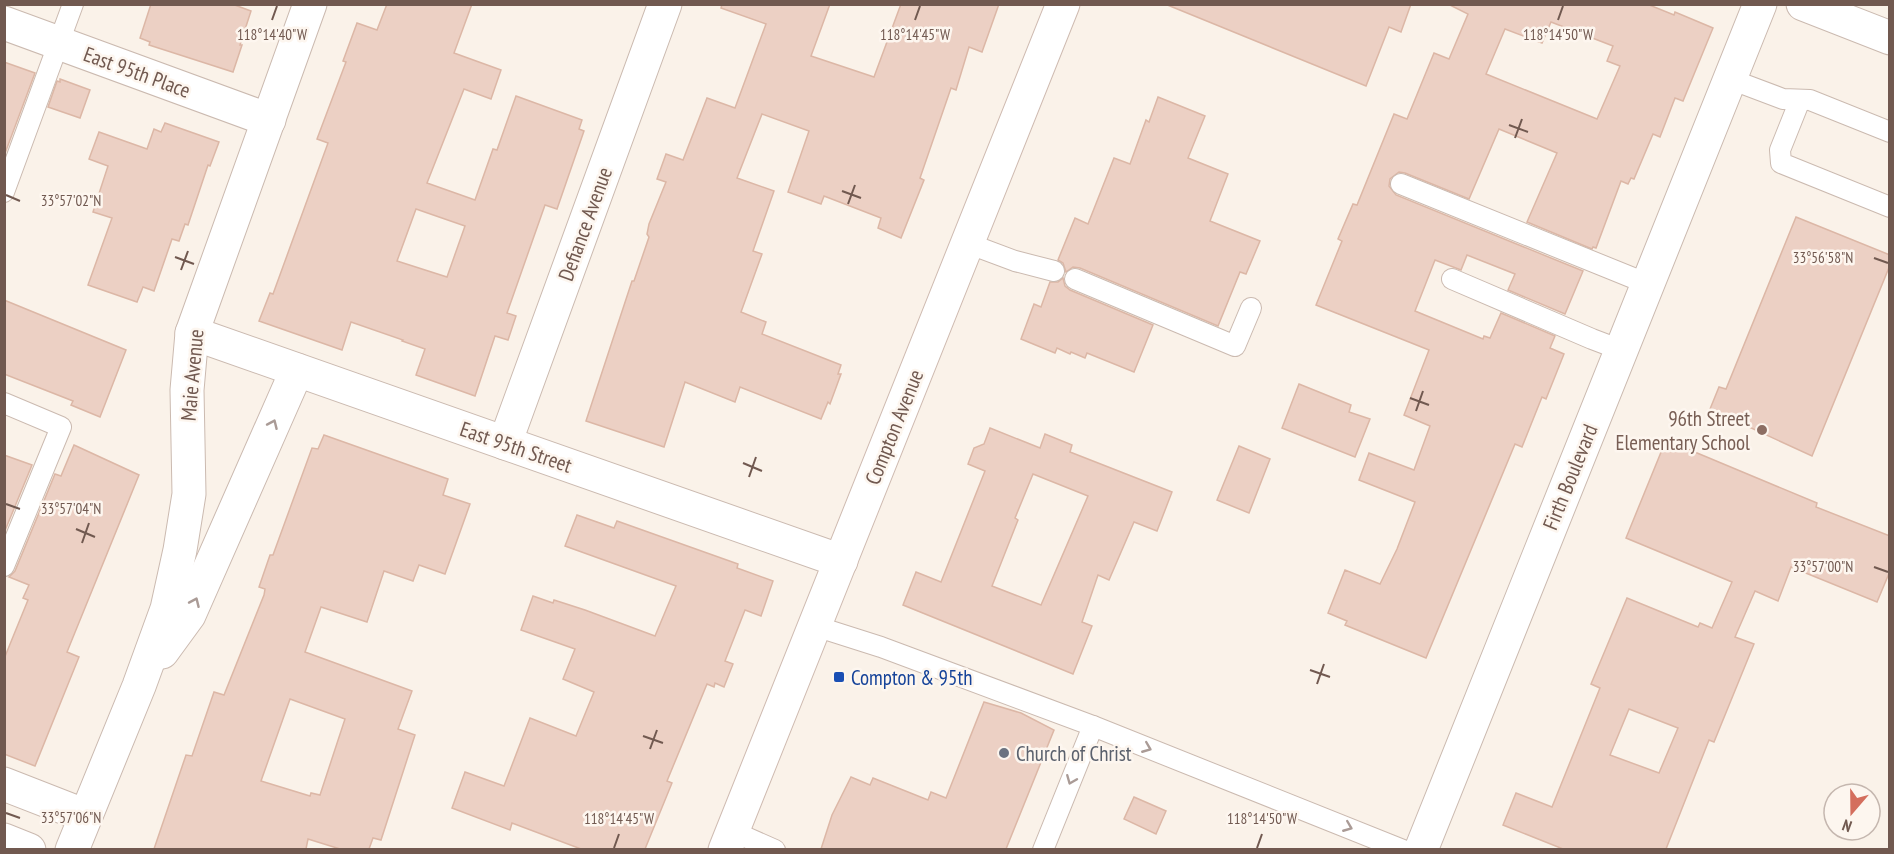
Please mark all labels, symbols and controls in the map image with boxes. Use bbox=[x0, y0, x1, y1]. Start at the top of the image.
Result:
text: 118°14'40"W bbox=[237, 25, 307, 44]
text: 118°14'45"W bbox=[880, 25, 950, 44]
text: 118°14'50"W bbox=[1523, 25, 1593, 44]
street label: East 95th Place bbox=[80, 40, 194, 104]
street label: Defiance Avenue bbox=[552, 163, 618, 285]
text: 33°57'02"N bbox=[41, 191, 101, 210]
text: 33°56'58"N bbox=[1793, 248, 1853, 267]
street label: Maie Avenue bbox=[175, 328, 209, 422]
street label: Compton Avenue bbox=[859, 365, 929, 489]
place label: 96th Street Elementary School bbox=[1615, 405, 1750, 456]
street label: East 95th Street bbox=[456, 415, 576, 479]
one-way arrow bbox=[266, 419, 278, 430]
street label: Firth Boulevard bbox=[1537, 420, 1603, 534]
marker: 96th Street Elementary School bbox=[1755, 423, 1769, 437]
text: 33°57'04"N bbox=[41, 499, 101, 518]
text: 33°57'00"N bbox=[1793, 557, 1853, 576]
one-way arrow bbox=[187, 598, 199, 609]
place label: Compton & 95th bbox=[851, 664, 972, 691]
marker: Compton & 95th bbox=[832, 670, 846, 684]
place label: Church of Christ bbox=[1016, 740, 1132, 767]
one-way arrow bbox=[1141, 741, 1152, 753]
marker: Church of Christ bbox=[997, 746, 1011, 760]
one-way arrow bbox=[1066, 774, 1078, 785]
north arrow bbox=[1822, 782, 1882, 842]
text: 33°57'06"N bbox=[41, 808, 101, 827]
text: 118°14'45"W bbox=[584, 809, 654, 828]
text: 118°14'50"W bbox=[1227, 809, 1297, 828]
text: N bbox=[1839, 815, 1854, 837]
one-way arrow bbox=[1342, 820, 1353, 832]

